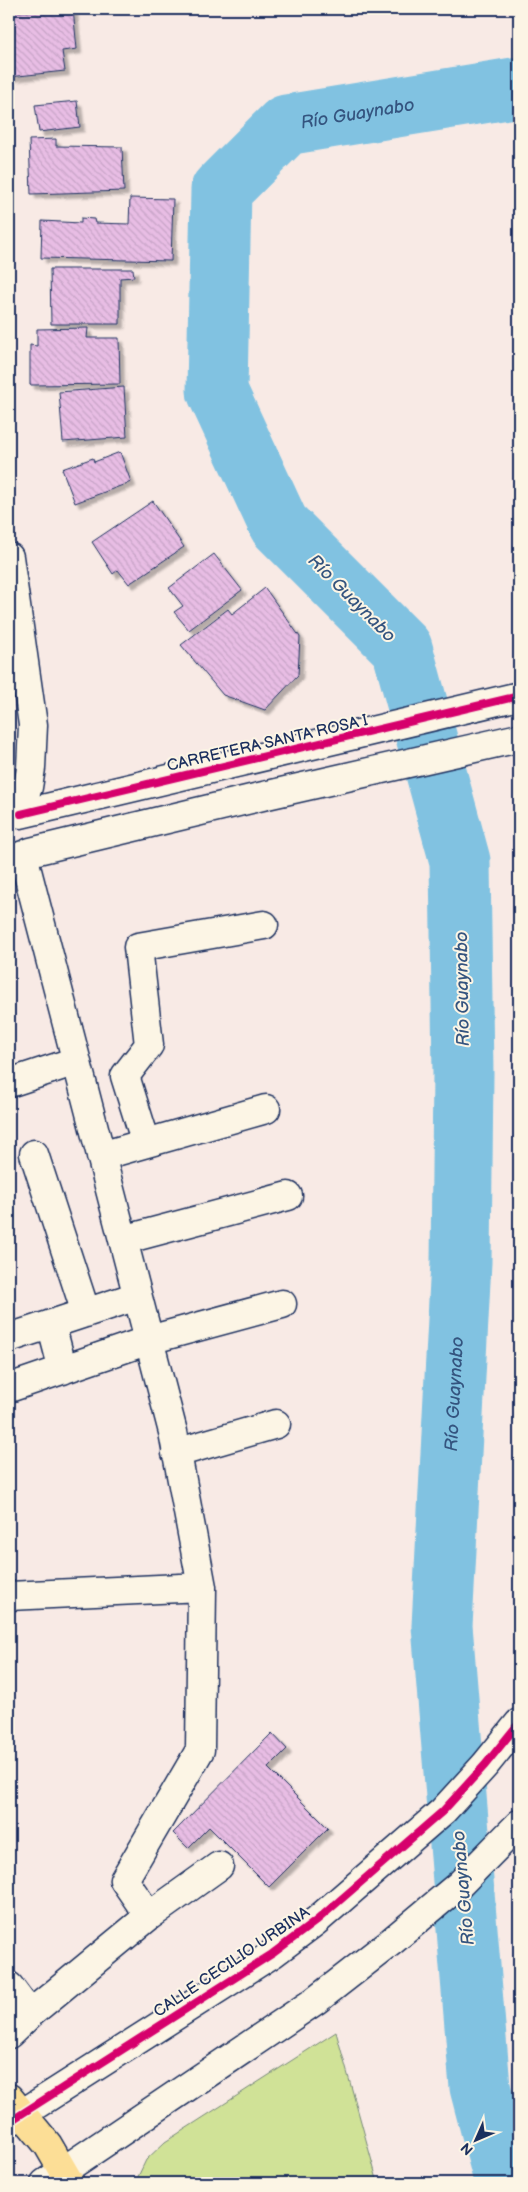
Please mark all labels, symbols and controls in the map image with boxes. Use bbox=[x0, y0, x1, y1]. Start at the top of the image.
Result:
water label: Río Guaynabo bbox=[299, 94, 416, 133]
water label: Río Guaynabo bbox=[304, 550, 400, 646]
street label: CARRETERA SANTA ROSA I bbox=[165, 711, 370, 776]
water label: Río Guaynabo bbox=[451, 931, 474, 1047]
water label: Río Guaynabo bbox=[441, 1336, 468, 1452]
water label: Río Guaynabo bbox=[448, 1830, 479, 1946]
street label: CALLE CECILIO URBINA bbox=[150, 1903, 314, 2022]
north arrow bbox=[450, 2114, 500, 2164]
text: N bbox=[457, 2139, 477, 2159]

